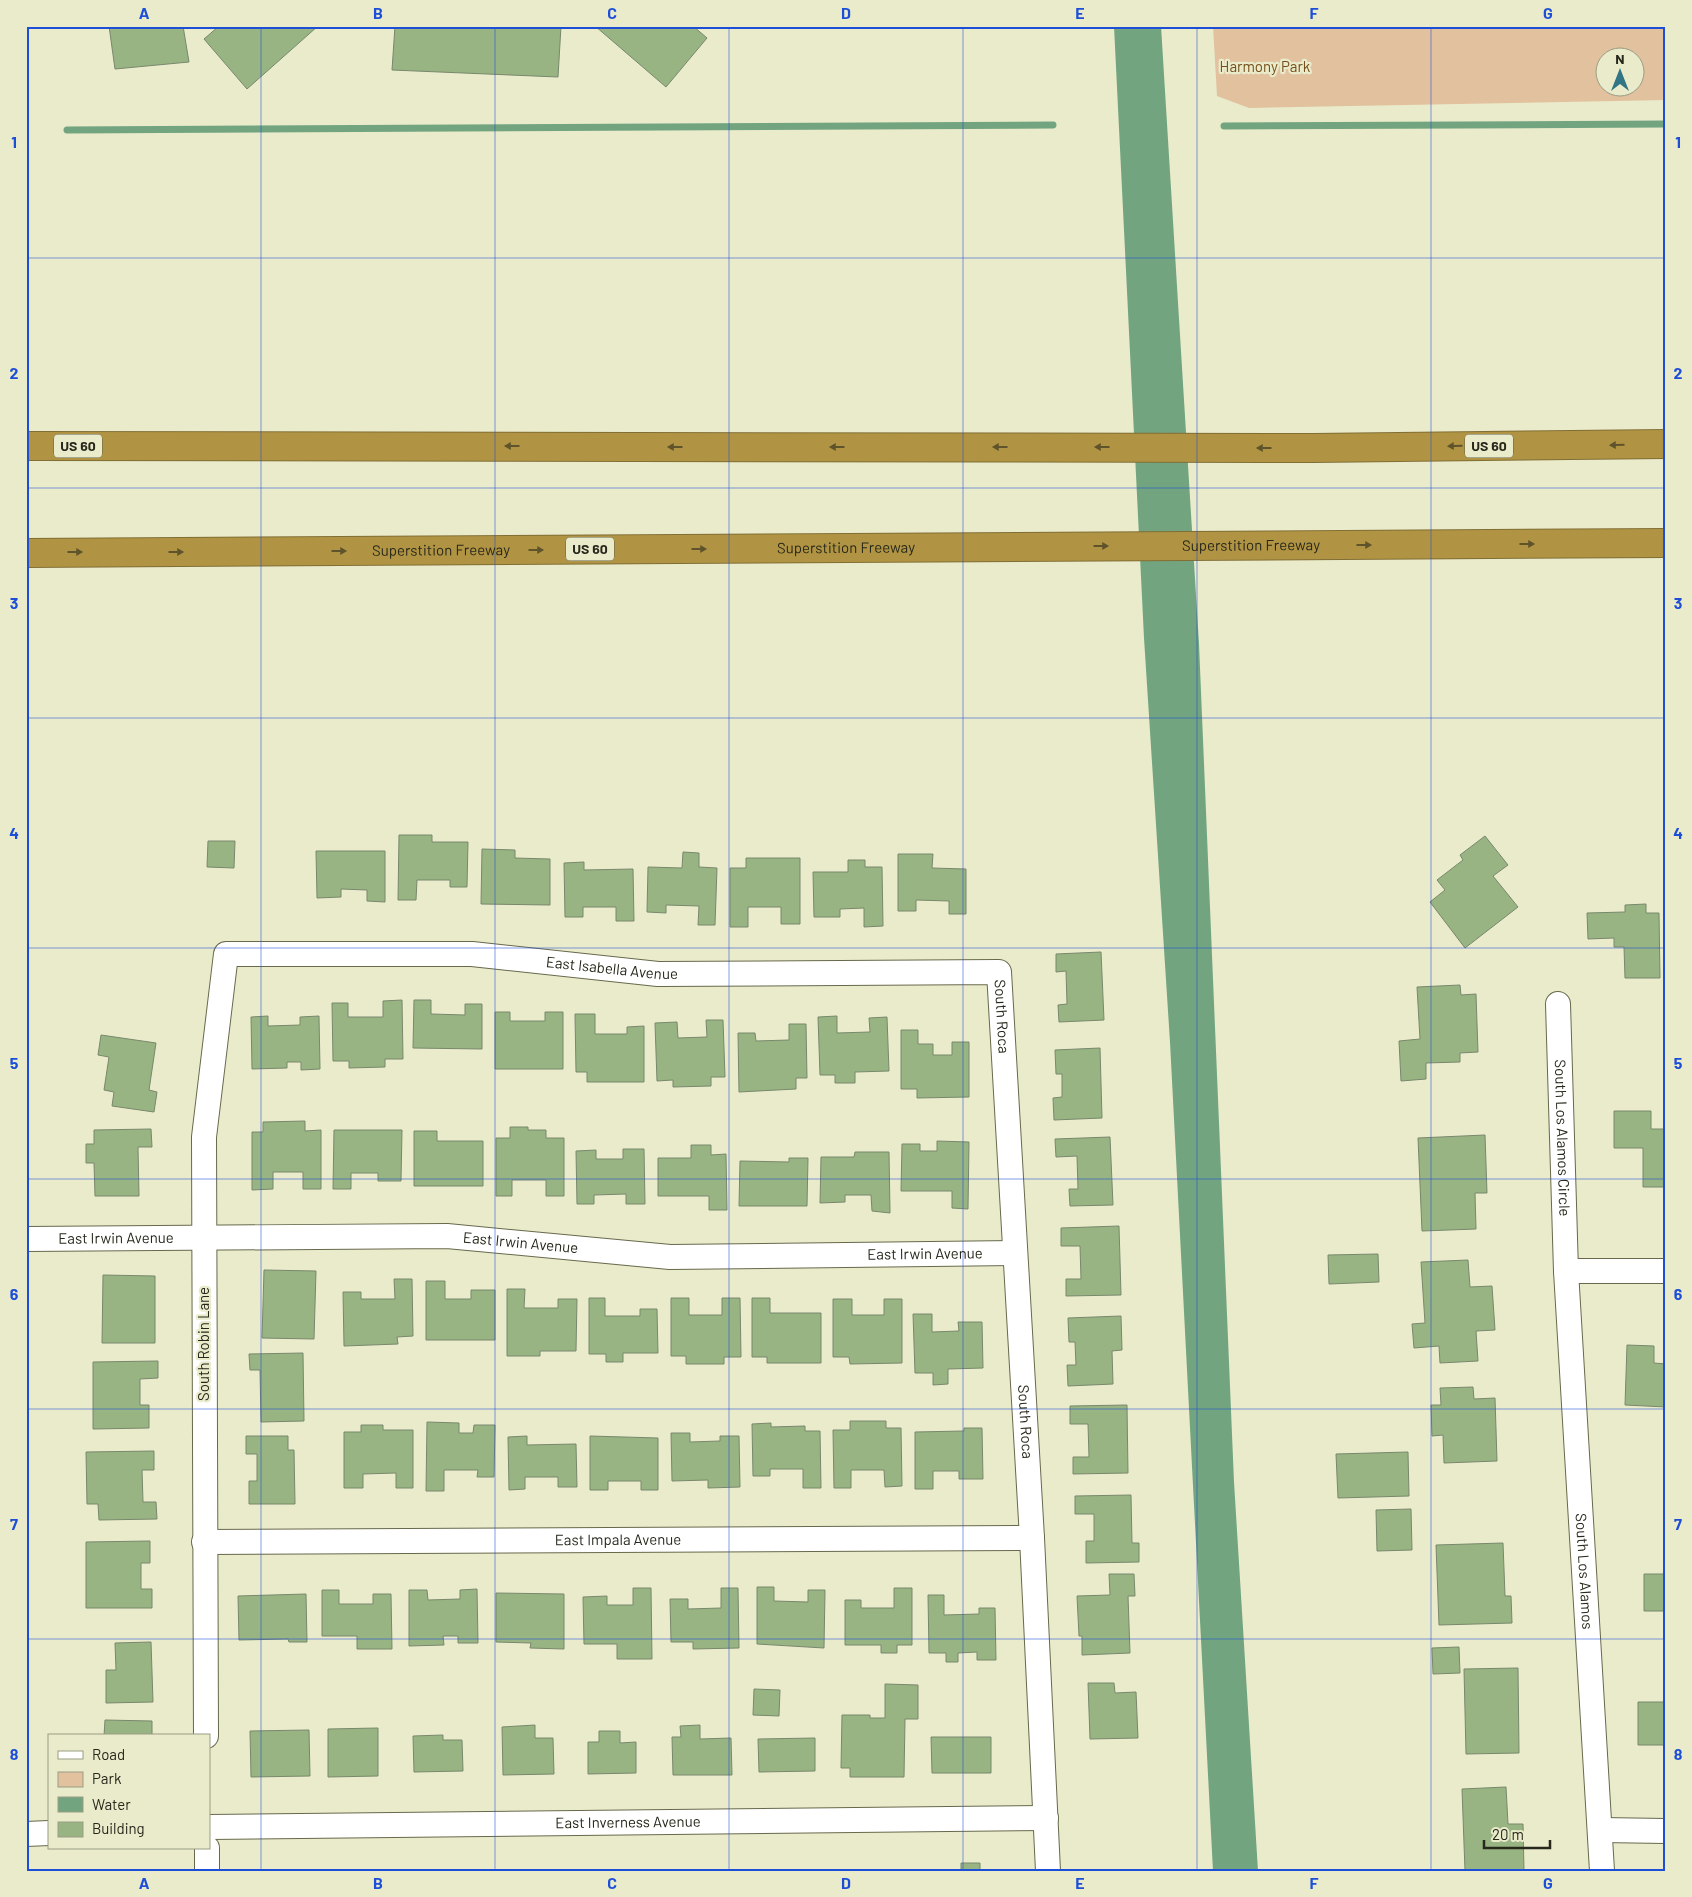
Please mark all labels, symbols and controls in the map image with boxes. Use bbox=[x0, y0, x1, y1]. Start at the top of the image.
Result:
text: A bbox=[139, 3, 150, 22]
text: B bbox=[373, 3, 383, 22]
text: C bbox=[607, 3, 617, 22]
text: D bbox=[841, 3, 851, 22]
text: E bbox=[1075, 3, 1085, 22]
text: F bbox=[1310, 3, 1319, 22]
text: G bbox=[1543, 3, 1553, 22]
north arrow bbox=[1594, 48, 1644, 98]
text: N bbox=[1615, 50, 1625, 67]
park label: Harmony Park bbox=[1220, 57, 1311, 75]
text: 1 bbox=[11, 132, 17, 151]
text: 1 bbox=[1675, 132, 1681, 151]
text: 2 bbox=[10, 363, 19, 382]
text: 2 bbox=[1674, 363, 1683, 382]
road number: US 60 bbox=[54, 434, 102, 458]
road number: US 60 bbox=[1465, 434, 1513, 458]
one-way arrow bbox=[1609, 441, 1625, 449]
one-way arrow bbox=[504, 442, 520, 450]
one-way arrow bbox=[1446, 442, 1462, 450]
one-way arrow bbox=[667, 443, 683, 451]
one-way arrow bbox=[829, 443, 845, 451]
one-way arrow bbox=[992, 443, 1008, 451]
one-way arrow bbox=[1093, 443, 1109, 451]
one-way arrow bbox=[1256, 444, 1272, 452]
street label: Superstition Freeway bbox=[1182, 535, 1320, 554]
road number: US 60 bbox=[566, 538, 614, 560]
street label: Superstition Freeway bbox=[777, 538, 915, 556]
street label: Superstition Freeway bbox=[372, 540, 510, 559]
one-way arrow bbox=[1519, 540, 1535, 548]
one-way arrow bbox=[1356, 541, 1372, 549]
one-way arrow bbox=[1093, 542, 1109, 550]
one-way arrow bbox=[691, 545, 707, 553]
one-way arrow bbox=[528, 546, 544, 554]
one-way arrow bbox=[331, 547, 347, 555]
one-way arrow bbox=[67, 548, 83, 556]
one-way arrow bbox=[168, 548, 184, 556]
text: 3 bbox=[10, 593, 18, 612]
text: 3 bbox=[1674, 593, 1682, 612]
text: 4 bbox=[9, 823, 19, 842]
text: 4 bbox=[1673, 823, 1683, 842]
street label: East Isabella Avenue bbox=[545, 952, 678, 982]
street label: South Roca bbox=[991, 979, 1014, 1054]
text: 5 bbox=[10, 1053, 19, 1072]
text: 5 bbox=[1674, 1053, 1683, 1072]
street label: South Los Alamos Circle bbox=[1552, 1059, 1574, 1217]
street label: East Irwin Avenue bbox=[58, 1228, 174, 1247]
street label: East Irwin Avenue bbox=[462, 1228, 579, 1256]
street label: East Irwin Avenue bbox=[867, 1243, 983, 1263]
text: 6 bbox=[10, 1284, 19, 1303]
text: 6 bbox=[1674, 1284, 1683, 1303]
street label: South Robin Lane bbox=[194, 1287, 212, 1401]
street label: South Roca bbox=[1015, 1384, 1037, 1459]
street label: South Los Alamos bbox=[1573, 1513, 1597, 1630]
text: 7 bbox=[10, 1514, 18, 1533]
text: 7 bbox=[1674, 1514, 1682, 1533]
street label: East Impala Avenue bbox=[555, 1530, 681, 1548]
legend bbox=[48, 1734, 210, 1850]
text: 8 bbox=[10, 1744, 19, 1763]
text: 8 bbox=[1674, 1744, 1683, 1763]
text: Road bbox=[92, 1745, 125, 1763]
text: Park bbox=[92, 1769, 122, 1787]
text: Water bbox=[92, 1795, 131, 1813]
street label: East Inverness Avenue bbox=[555, 1812, 701, 1831]
scale bar bbox=[1484, 1817, 1551, 1849]
text: Building bbox=[92, 1819, 145, 1837]
text: 20 m bbox=[1492, 1825, 1524, 1843]
text: A bbox=[139, 1873, 150, 1892]
text: B bbox=[373, 1873, 383, 1892]
text: C bbox=[607, 1873, 617, 1892]
text: D bbox=[841, 1873, 851, 1892]
text: E bbox=[1075, 1873, 1085, 1892]
text: F bbox=[1310, 1873, 1319, 1892]
text: G bbox=[1543, 1873, 1553, 1892]

